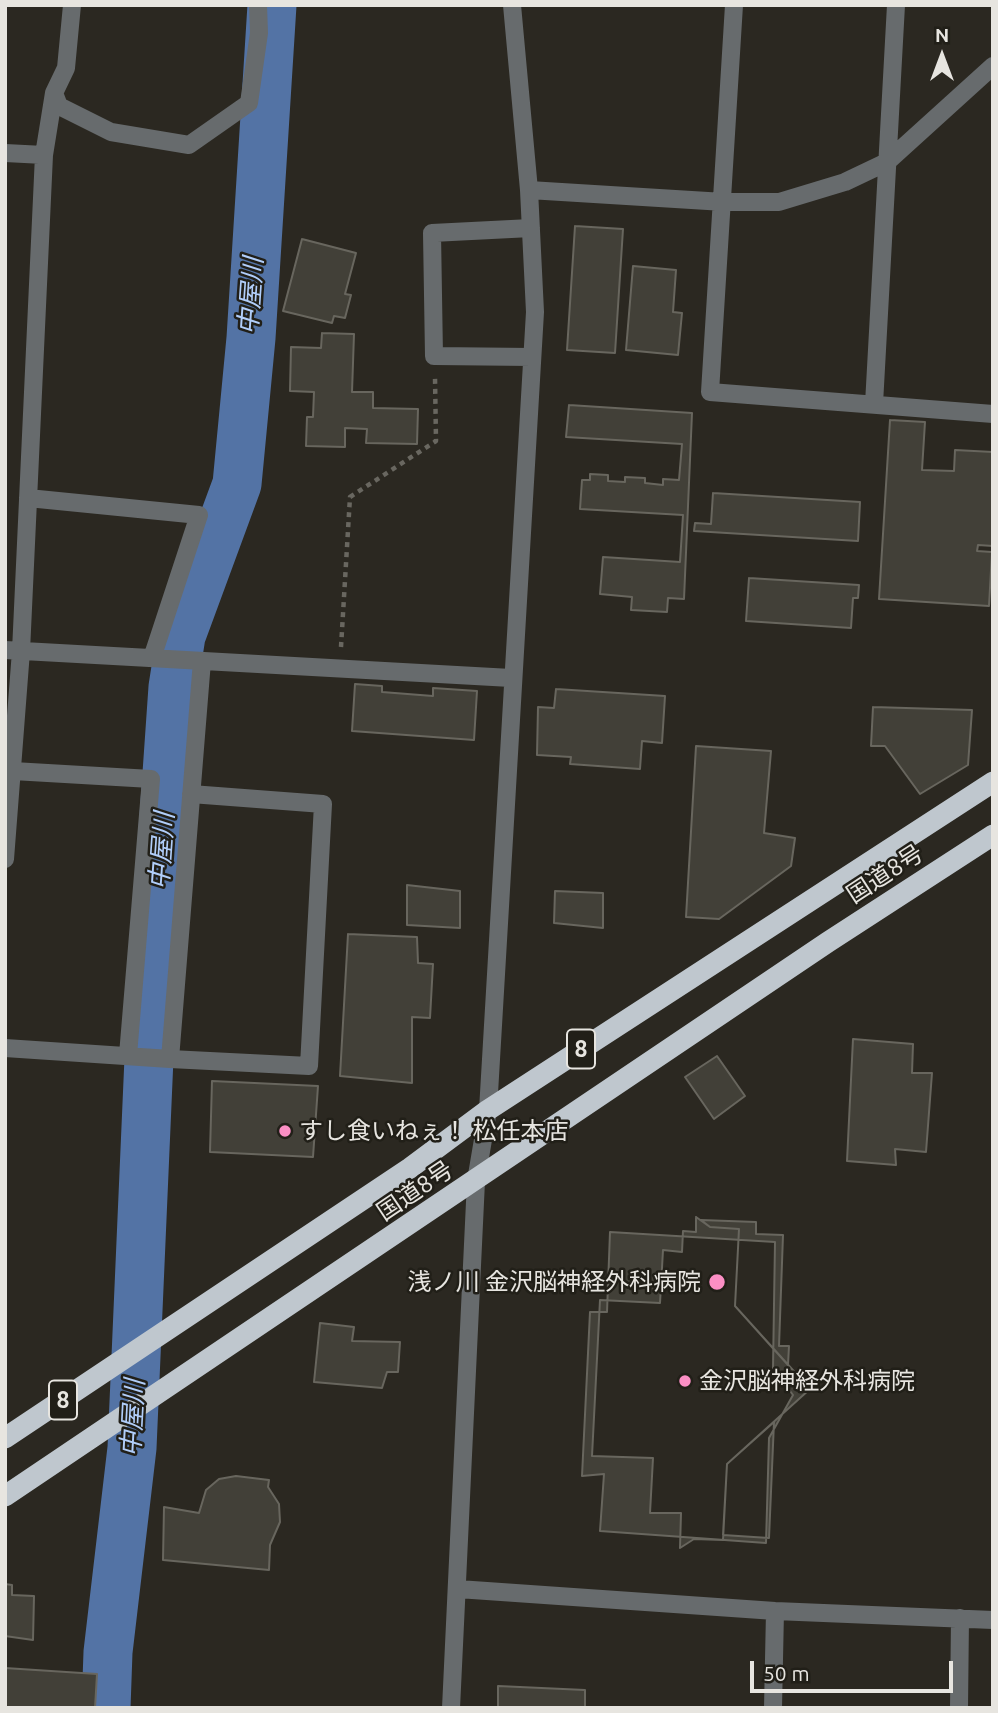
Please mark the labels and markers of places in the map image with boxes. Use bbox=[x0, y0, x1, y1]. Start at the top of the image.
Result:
place label: すし食いねぇ！ 松任本店 bbox=[299, 1117, 568, 1145]
marker: すし食いねぇ！ 松任本店 bbox=[277, 1123, 293, 1139]
place label: 浅ノ川 金沢脳神経外科病院 bbox=[408, 1268, 701, 1296]
marker: 浅ノ川 金沢脳神経外科病院 bbox=[707, 1272, 727, 1292]
place label: 金沢脳神経外科病院 bbox=[699, 1367, 915, 1395]
marker: 金沢脳神経外科病院 bbox=[677, 1373, 693, 1389]

